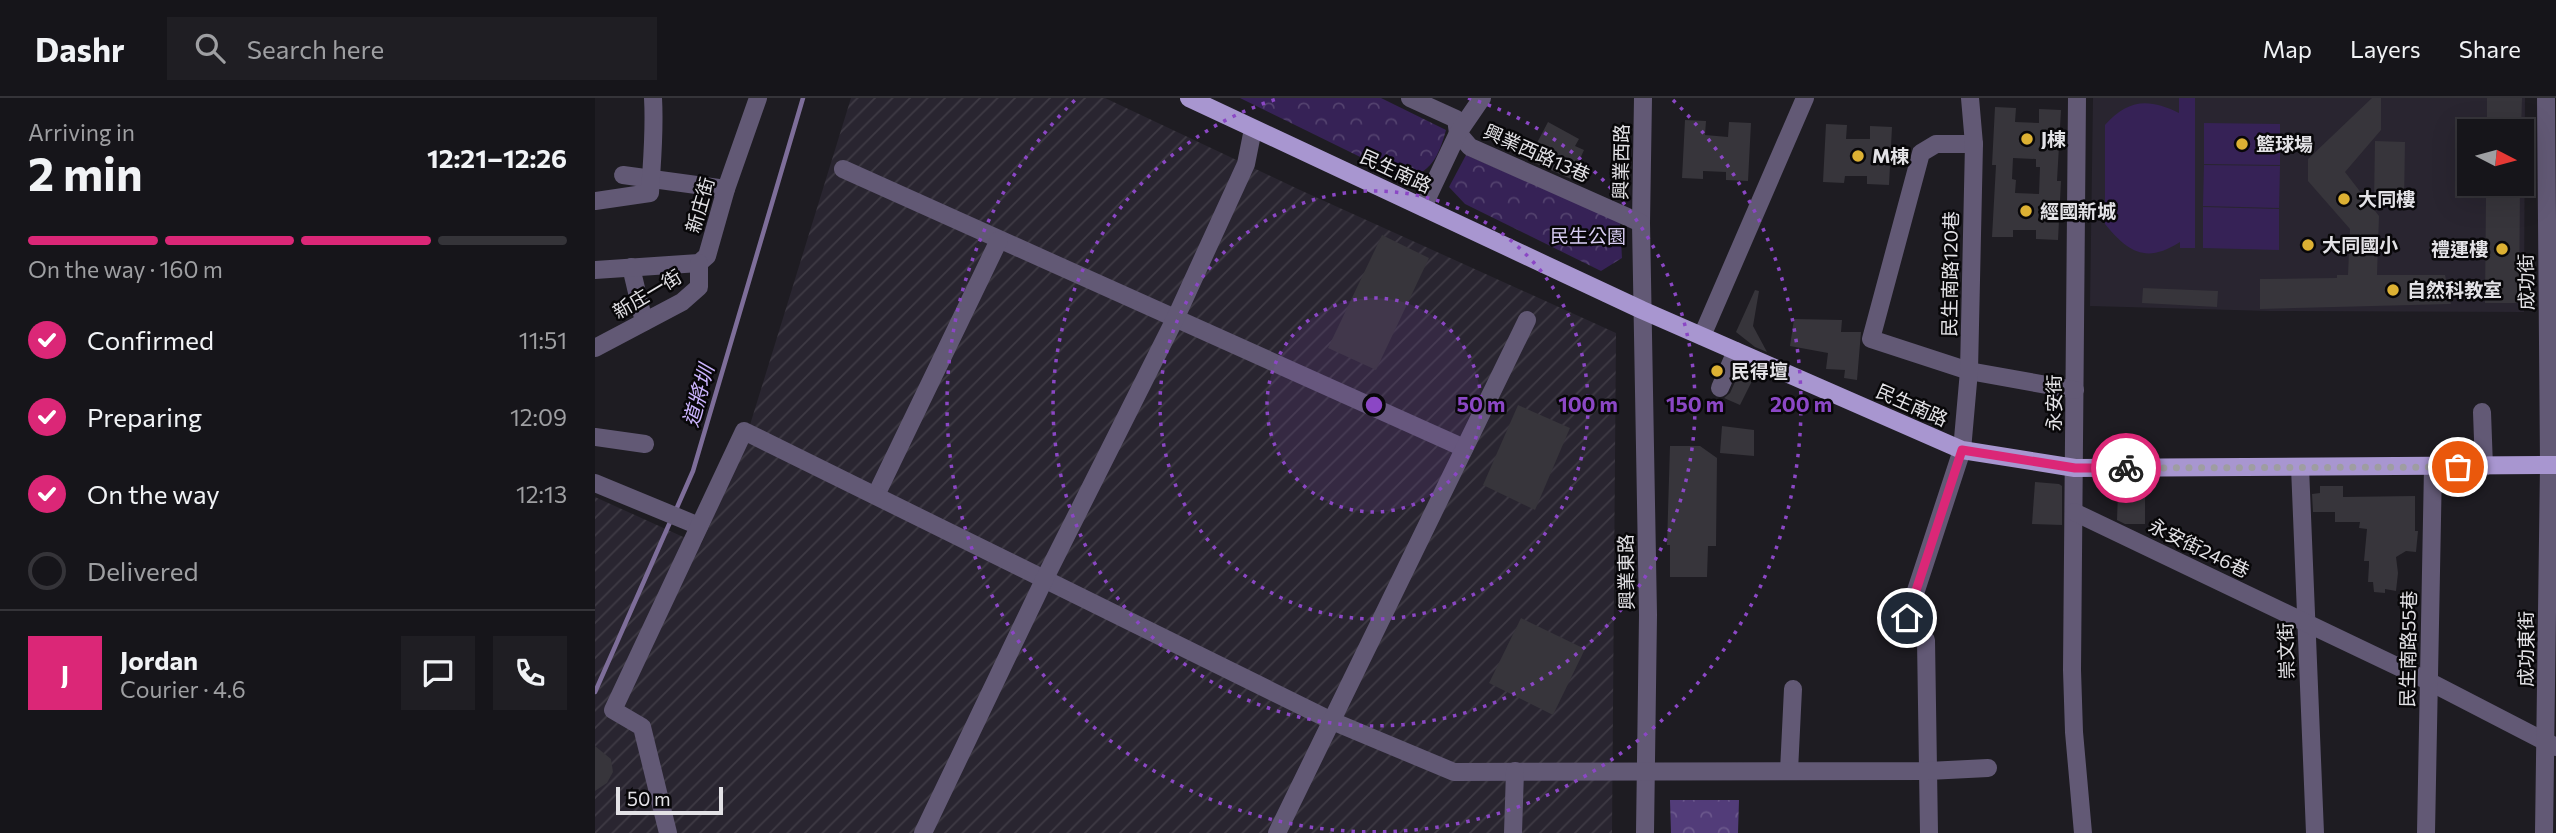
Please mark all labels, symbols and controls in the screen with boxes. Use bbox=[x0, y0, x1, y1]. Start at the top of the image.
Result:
search box bbox=[167, 17, 657, 80]
text: Dashr bbox=[35, 28, 125, 69]
icon: search bbox=[191, 29, 229, 67]
text: Search here bbox=[247, 33, 384, 64]
text: Map bbox=[2263, 34, 2312, 63]
text: Layers bbox=[2350, 34, 2421, 63]
text: Share bbox=[2459, 34, 2521, 63]
text: Arriving in bbox=[28, 118, 135, 146]
street label: 興業西路13巷 bbox=[1480, 119, 1594, 186]
north arrow bbox=[2457, 119, 2534, 196]
map controls bbox=[2457, 119, 2534, 196]
street label: 興業西路 bbox=[1608, 124, 1633, 200]
place label: J棟 bbox=[2041, 127, 2066, 150]
marker: J棟 bbox=[2019, 131, 2035, 147]
place label: 籃球場 bbox=[2256, 132, 2313, 155]
marker: 籃球場 bbox=[2234, 136, 2250, 152]
text: 12:21–12:26 bbox=[427, 142, 567, 173]
text: 2 min bbox=[28, 144, 143, 200]
street label: 民生南路 bbox=[1357, 144, 1436, 197]
place label: M棟 bbox=[1872, 144, 1909, 167]
marker: M棟 bbox=[1850, 148, 1866, 164]
street label: 新庄街 bbox=[681, 174, 718, 235]
place label: 大同樓 bbox=[2358, 187, 2415, 210]
marker: 大同樓 bbox=[2336, 191, 2352, 207]
place label: 經國新城 bbox=[2040, 199, 2116, 222]
marker: 經國新城 bbox=[2018, 203, 2034, 219]
street label: 民生南路120巷 bbox=[1937, 211, 1962, 337]
park label: 民生公園 bbox=[1550, 224, 1626, 247]
place label: 大同國小 bbox=[2322, 233, 2398, 256]
marker: 大同國小 bbox=[2300, 237, 2316, 253]
place label: 禮運樓 bbox=[2431, 237, 2488, 260]
marker: 禮運樓 bbox=[2494, 241, 2510, 257]
street label: 成功街 bbox=[2514, 253, 2537, 311]
text: On the way · 160 m bbox=[28, 255, 223, 283]
street label: 新庄一街 bbox=[608, 264, 685, 323]
place label: 自然科教室 bbox=[2407, 278, 2502, 301]
marker: 自然科教室 bbox=[2385, 282, 2401, 298]
icon: check bbox=[28, 321, 66, 359]
text: Confirmed bbox=[87, 324, 214, 355]
text: 11:51 bbox=[519, 326, 567, 354]
water label: 道將圳 bbox=[677, 359, 719, 429]
place label: 民得壇 bbox=[1731, 359, 1788, 382]
marker: 民得壇 bbox=[1709, 363, 1725, 379]
street label: 永安街 bbox=[2042, 374, 2065, 432]
street label: 民生南路 bbox=[1873, 379, 1952, 431]
text: 50 m bbox=[1457, 391, 1505, 416]
text: 100 m bbox=[1558, 391, 1618, 416]
text: 150 m bbox=[1666, 391, 1724, 416]
text: 200 m bbox=[1770, 391, 1832, 416]
centre of rings bbox=[1362, 393, 1386, 417]
icon: check bbox=[28, 398, 66, 436]
text: Preparing bbox=[87, 401, 202, 432]
text: 12:09 bbox=[510, 403, 567, 431]
courier bbox=[2091, 433, 2161, 503]
pin bbox=[2428, 437, 2488, 497]
icon: bag bbox=[2439, 448, 2477, 486]
icon: bike bbox=[2107, 449, 2145, 487]
icon: check bbox=[28, 475, 66, 513]
text: On the way bbox=[87, 478, 220, 509]
text: 12:13 bbox=[516, 480, 567, 508]
street label: 永安街246巷 bbox=[2145, 513, 2253, 582]
street label: 興業東路 bbox=[1613, 534, 1638, 610]
text: Delivered bbox=[87, 555, 198, 586]
pin bbox=[1877, 588, 1937, 648]
street label: 民生南路55巷 bbox=[2395, 590, 2420, 708]
icon: home bbox=[1888, 599, 1926, 637]
street label: 成功東街 bbox=[2514, 611, 2537, 687]
street label: 崇文街 bbox=[2273, 622, 2298, 680]
button: chat bbox=[401, 636, 475, 710]
button: phone bbox=[493, 636, 567, 710]
text: Jordan bbox=[120, 644, 198, 675]
text: J bbox=[61, 658, 69, 689]
text: Courier · 4.6 bbox=[120, 675, 246, 703]
scale bar bbox=[616, 784, 723, 816]
text: 50 m bbox=[627, 787, 671, 810]

